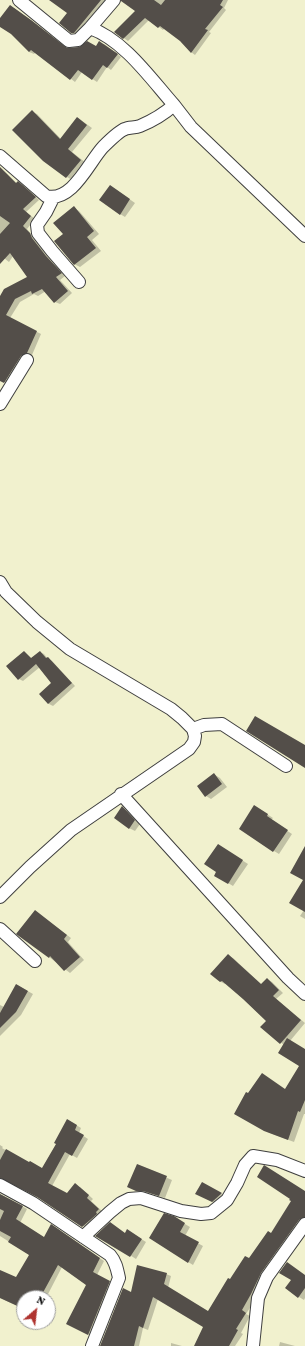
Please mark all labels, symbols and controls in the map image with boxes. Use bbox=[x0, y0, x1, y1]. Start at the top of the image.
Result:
north arrow bbox=[16, 1290, 56, 1330]
text: N bbox=[35, 1293, 47, 1307]

